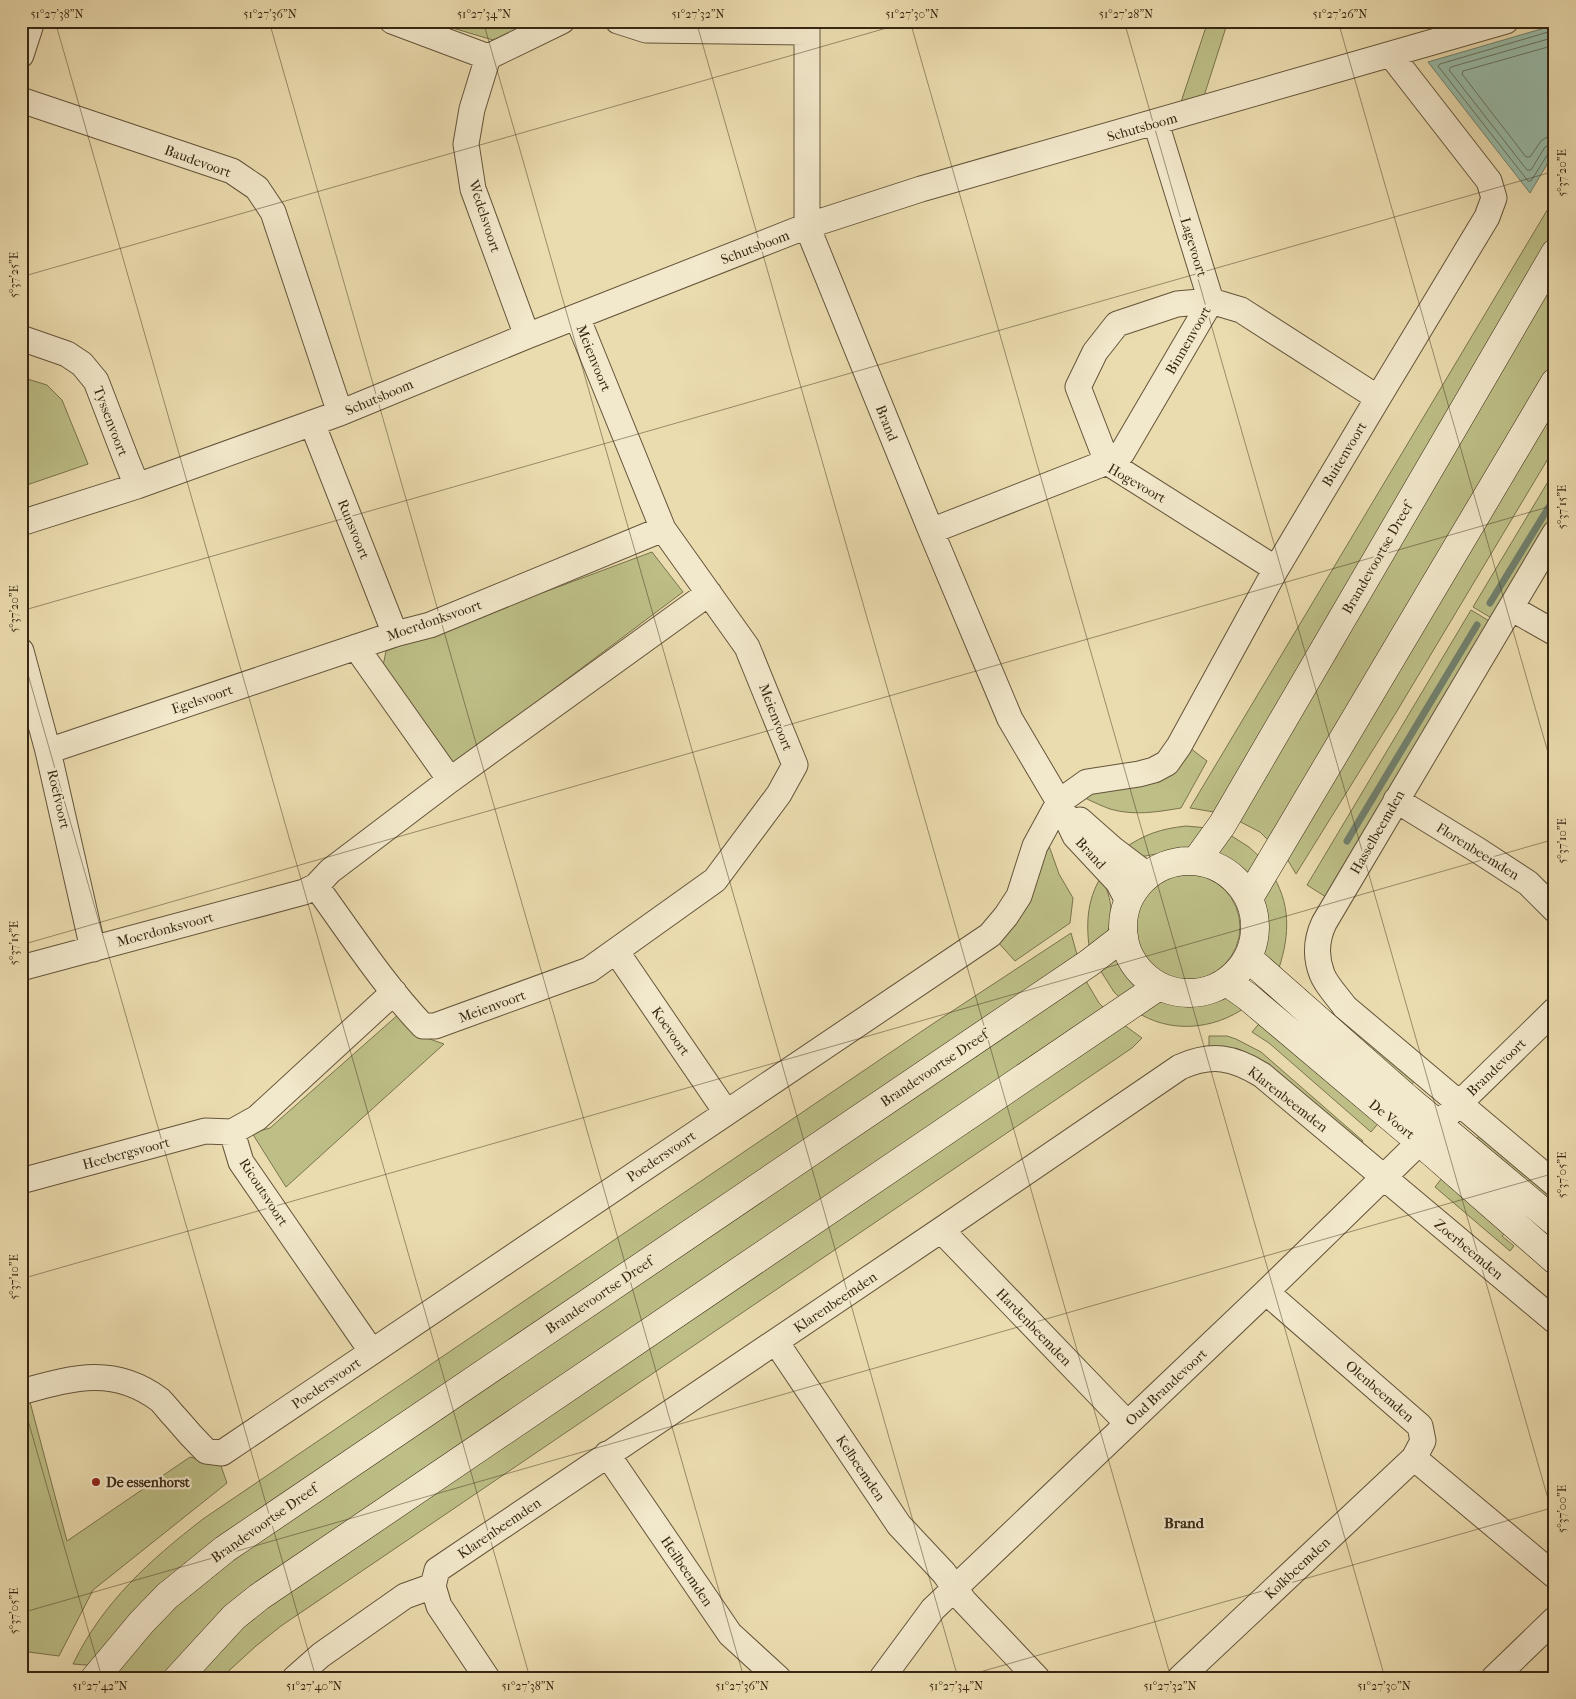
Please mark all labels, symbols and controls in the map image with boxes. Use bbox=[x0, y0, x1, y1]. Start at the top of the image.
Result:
text: 51°27'38"N bbox=[30, 7, 84, 21]
text: 51°27'36"N bbox=[243, 7, 297, 21]
text: 51°27'34"N bbox=[457, 7, 511, 21]
text: 51°27'32"N bbox=[671, 7, 725, 21]
text: 51°27'30"N bbox=[885, 7, 939, 21]
text: 51°27'28"N bbox=[1099, 7, 1153, 21]
text: 51°27'26"N bbox=[1313, 7, 1367, 21]
street label: Schutsboom bbox=[1105, 109, 1180, 146]
street label: Baudevoort bbox=[162, 142, 233, 181]
text: 5°37'20"E bbox=[1555, 149, 1569, 197]
street label: Wedelsvoort bbox=[465, 177, 504, 255]
street label: Lagevoort bbox=[1176, 215, 1211, 279]
street label: Schutsboom bbox=[718, 226, 792, 268]
text: 5°37'25"E bbox=[7, 252, 21, 298]
street label: Binnenvoort bbox=[1162, 303, 1215, 377]
street label: Meienvoort bbox=[572, 322, 615, 394]
street label: Schutsboom bbox=[343, 375, 416, 419]
street label: Tyssenvoort bbox=[89, 384, 132, 459]
street label: Brand bbox=[872, 403, 902, 444]
street label: Buitenvoort bbox=[1318, 419, 1370, 490]
street label: Hogevoort bbox=[1105, 460, 1169, 507]
text: 5°37'15"E bbox=[1555, 485, 1569, 529]
street label: Runsvoort bbox=[334, 497, 373, 562]
street label: Brandevoortse Dreef bbox=[1339, 497, 1418, 617]
text: 5°37'20"E bbox=[7, 585, 21, 633]
street label: Moerdonksvoort bbox=[384, 596, 484, 645]
street label: Egelsvoort bbox=[169, 681, 235, 718]
street label: Meienvoort bbox=[755, 681, 796, 753]
street label: Roefvoort bbox=[43, 768, 74, 830]
street label: Hasselbeemden bbox=[1347, 787, 1408, 877]
text: 5°37'10"E bbox=[1555, 818, 1569, 864]
street label: Florenbeemden bbox=[1433, 819, 1522, 884]
street label: Brand bbox=[1072, 834, 1110, 873]
street label: Moerdonksvoort bbox=[115, 908, 215, 951]
text: 5°37'15"E bbox=[7, 921, 21, 965]
street label: Meienvoort bbox=[456, 986, 528, 1026]
street label: Koevoort bbox=[648, 1004, 694, 1059]
street label: Brandevoortse Dreef bbox=[877, 1024, 994, 1111]
street label: Brandevoort bbox=[1463, 1035, 1530, 1100]
street label: Klarenbeemden bbox=[1244, 1063, 1331, 1136]
street label: De Voort bbox=[1365, 1096, 1418, 1143]
street label: Poedersvoort bbox=[623, 1127, 699, 1186]
street label: Heebergsvoort bbox=[81, 1134, 172, 1173]
text: 5°37'05"E bbox=[1555, 1152, 1569, 1198]
street label: Ricoutsvoort bbox=[235, 1155, 292, 1229]
street label: Zoerbeemden bbox=[1431, 1216, 1507, 1283]
street label: Brandevoortse Dreef bbox=[542, 1251, 659, 1338]
text: 5°37'10"E bbox=[7, 1254, 21, 1300]
street label: Klarenbeemden bbox=[790, 1268, 880, 1337]
street label: Hardenbeemden bbox=[992, 1285, 1075, 1370]
street label: Oud Brandevoort bbox=[1122, 1345, 1211, 1430]
street label: Poedersvoort bbox=[288, 1354, 364, 1413]
street label: Olenbeemden bbox=[1342, 1357, 1417, 1426]
street label: Kelbeemden bbox=[832, 1432, 889, 1505]
place label: De essenhorst bbox=[106, 1474, 191, 1491]
marker: De essenhorst bbox=[90, 1476, 102, 1488]
street label: Brandevoortse Dreef bbox=[208, 1478, 324, 1566]
text: 5°37'00"E bbox=[1555, 1485, 1569, 1533]
street label: Klarenbeemden bbox=[454, 1494, 544, 1563]
district label: Brand bbox=[1164, 1514, 1205, 1532]
street label: Heilbeemden bbox=[657, 1533, 716, 1610]
street label: Kolkbeemden bbox=[1261, 1534, 1334, 1603]
text: 5°37'05"E bbox=[7, 1588, 21, 1634]
text: 51°27'42"N bbox=[72, 1679, 128, 1693]
text: 51°27'40"N bbox=[286, 1679, 342, 1693]
text: 51°27'38"N bbox=[501, 1679, 555, 1693]
text: 51°27'36"N bbox=[715, 1679, 769, 1693]
text: 51°27'34"N bbox=[929, 1679, 983, 1693]
text: 51°27'32"N bbox=[1143, 1679, 1197, 1693]
text: 51°27'30"N bbox=[1357, 1679, 1411, 1693]

